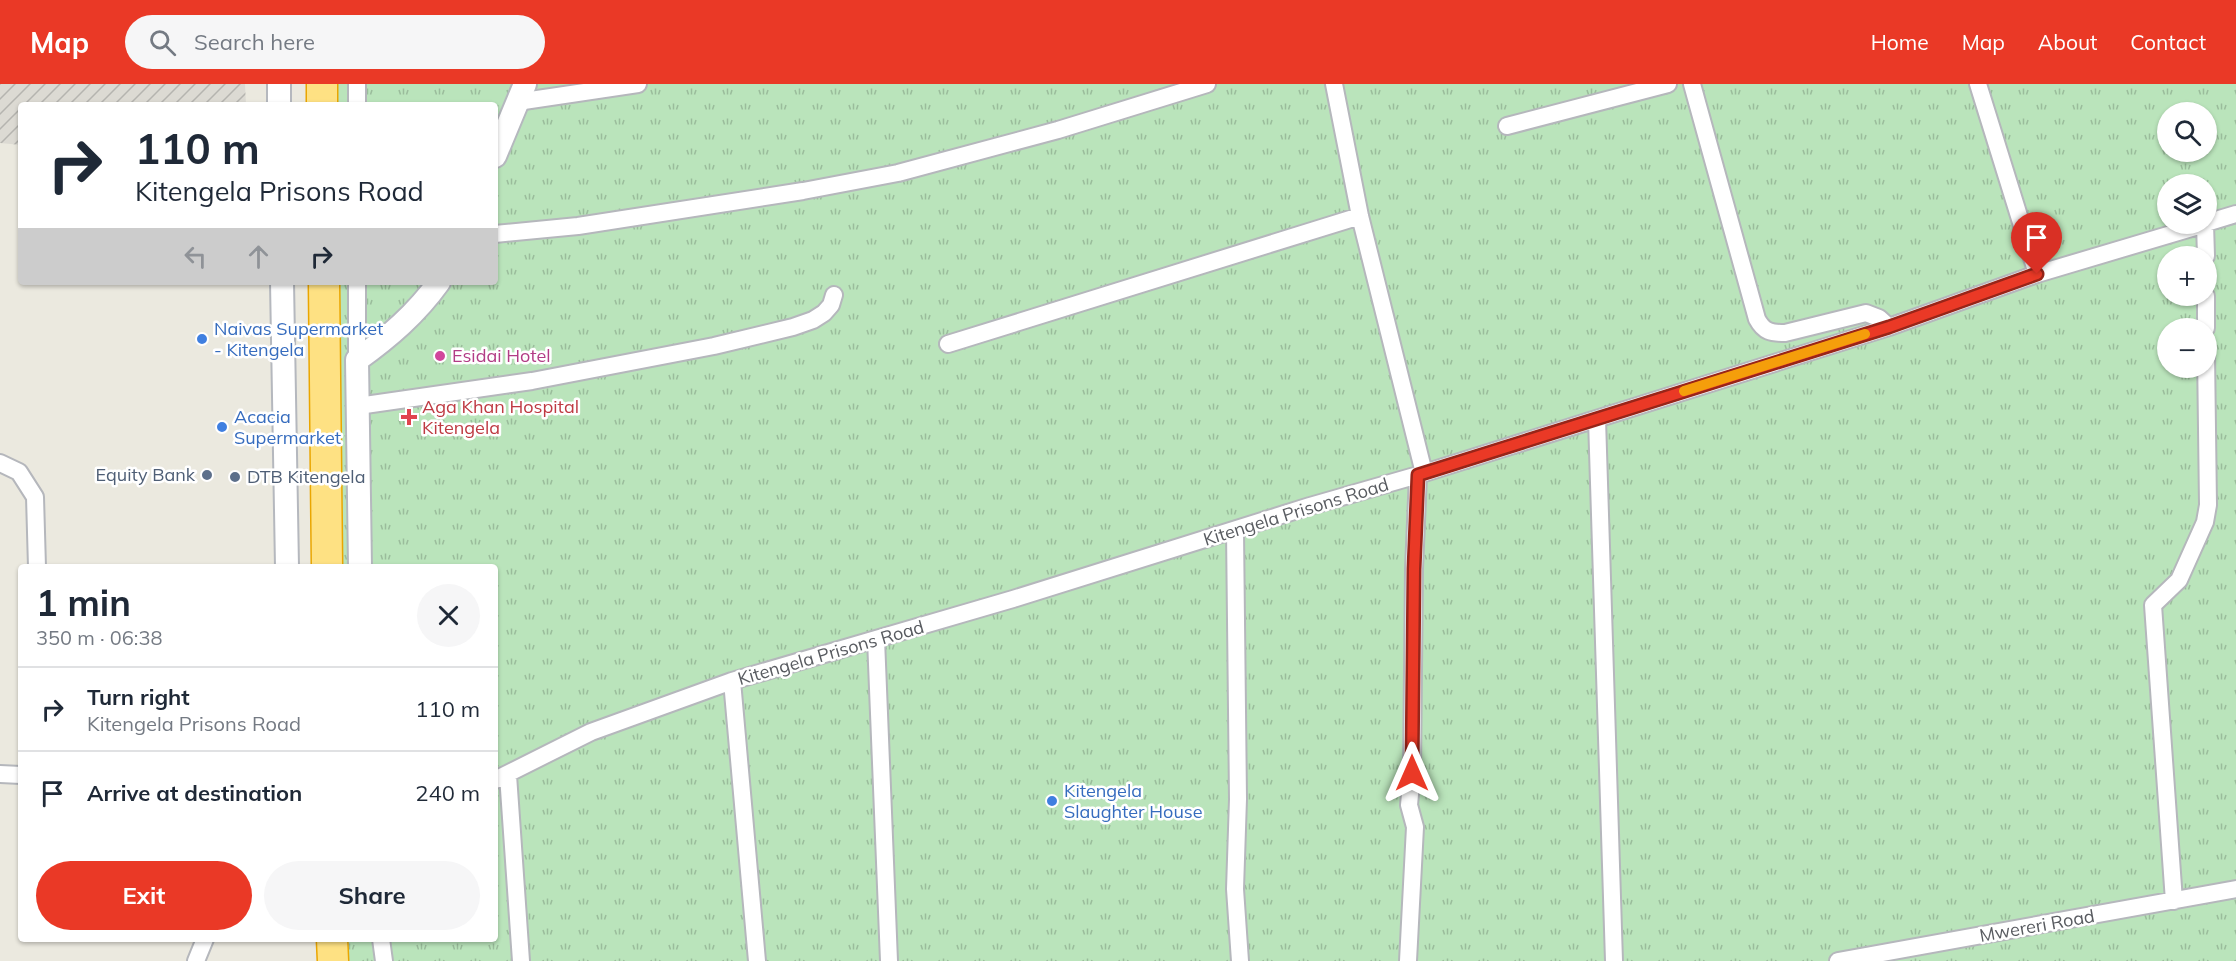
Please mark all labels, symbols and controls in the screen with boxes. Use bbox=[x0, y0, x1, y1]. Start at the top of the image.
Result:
search box bbox=[125, 15, 545, 69]
text: Map bbox=[30, 25, 89, 60]
icon: search bbox=[146, 26, 179, 59]
text: Search here bbox=[194, 28, 315, 56]
text: Home bbox=[1871, 29, 1929, 55]
text: Map bbox=[1962, 29, 2005, 55]
text: About bbox=[2038, 29, 2097, 55]
text: Contact bbox=[2130, 29, 2206, 55]
map controls bbox=[2157, 102, 2217, 378]
button: search bbox=[2157, 102, 2217, 162]
text: 110 m bbox=[135, 122, 260, 175]
icon: right bbox=[36, 126, 114, 204]
text: Kitengela Prisons Road bbox=[135, 174, 424, 208]
button: layers bbox=[2157, 174, 2217, 234]
pin bbox=[2011, 212, 2062, 274]
icon: arrive bbox=[2020, 221, 2053, 254]
icon: left bbox=[179, 240, 212, 273]
icon: ahead bbox=[242, 240, 275, 273]
icon: right bbox=[305, 240, 338, 273]
button: + bbox=[2157, 246, 2217, 306]
place label: Naivas Supermarket - Kitengela bbox=[214, 317, 383, 361]
button: − bbox=[2157, 318, 2217, 378]
marker: Naivas Supermarket - Kitengela bbox=[195, 332, 209, 346]
place label: Esidai Hotel bbox=[452, 344, 551, 367]
marker: Esidai Hotel bbox=[433, 349, 447, 363]
place label: Aga Khan Hospital Kitengela bbox=[422, 395, 579, 439]
place label: Acacia Supermarket bbox=[234, 405, 341, 449]
marker: Aga Khan Hospital Kitengela bbox=[400, 408, 418, 426]
marker: Acacia Supermarket bbox=[215, 420, 229, 434]
place label: Equity Bank bbox=[95, 463, 196, 486]
place label: DTB Kitengela bbox=[247, 465, 365, 488]
marker: Equity Bank bbox=[200, 468, 214, 482]
marker: DTB Kitengela bbox=[228, 470, 242, 484]
street label: Kitengela Prisons Road bbox=[1200, 472, 1391, 551]
text: 1 min bbox=[36, 580, 131, 625]
button: close bbox=[417, 584, 480, 647]
street label: Kitengela Prisons Road bbox=[735, 615, 927, 690]
text: 350 m · 06:38 bbox=[36, 625, 162, 650]
text: Turn right bbox=[87, 683, 190, 711]
icon: right bbox=[36, 693, 69, 726]
text: 110 m bbox=[415, 695, 480, 723]
text: Kitengela Prisons Road bbox=[87, 711, 301, 736]
position arrow bbox=[1380, 741, 1444, 805]
icon: arrive bbox=[36, 777, 69, 810]
text: Arrive at destination bbox=[87, 779, 302, 807]
text: 240 m bbox=[415, 779, 480, 807]
place label: Kitengela Slaughter House bbox=[1064, 779, 1203, 823]
marker: Kitengela Slaughter House bbox=[1045, 794, 1059, 808]
button: Exit bbox=[36, 861, 252, 930]
button: Share bbox=[264, 861, 480, 930]
street label: Mwereri Road bbox=[1977, 904, 2096, 947]

